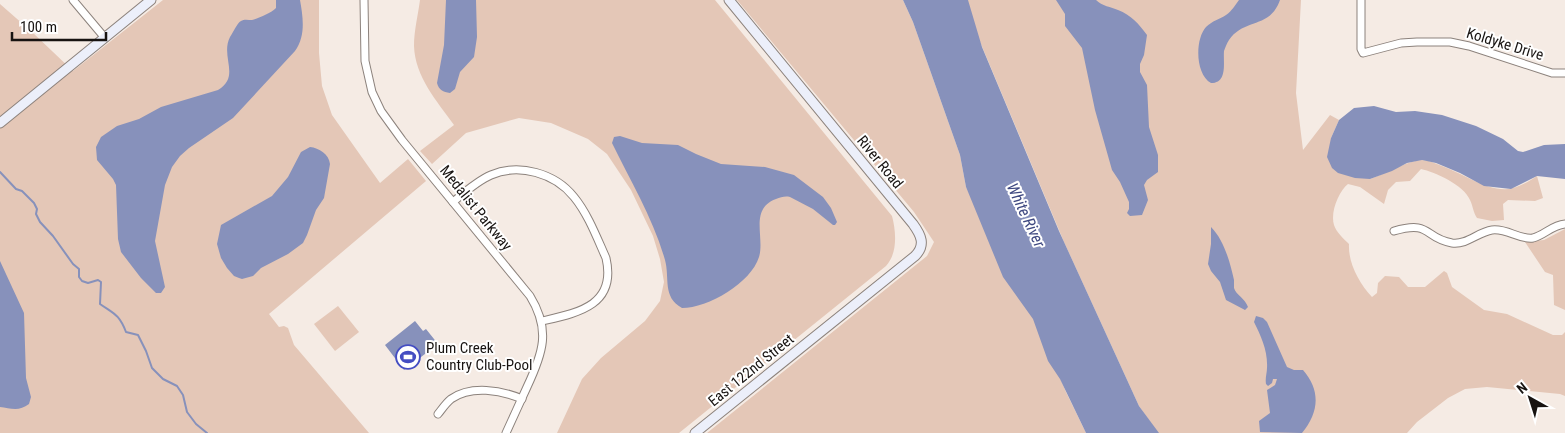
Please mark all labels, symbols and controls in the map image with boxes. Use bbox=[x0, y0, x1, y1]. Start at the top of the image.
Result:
scale bar bbox=[12, 10, 106, 42]
text: 100 m bbox=[20, 18, 57, 36]
street label: Koldyke Drive bbox=[1464, 24, 1546, 64]
street label: River Road bbox=[853, 132, 907, 192]
street label: Medalist Parkway bbox=[436, 162, 516, 254]
water label: White River bbox=[1003, 180, 1050, 251]
street label: East 122nd Street bbox=[705, 330, 797, 410]
place label: Plum Creek Country Club-Pool bbox=[426, 339, 532, 374]
sports icon: Plum Creek Country Club-Pool bbox=[395, 344, 421, 370]
north arrow bbox=[1505, 373, 1555, 423]
text: N bbox=[1513, 379, 1530, 397]

